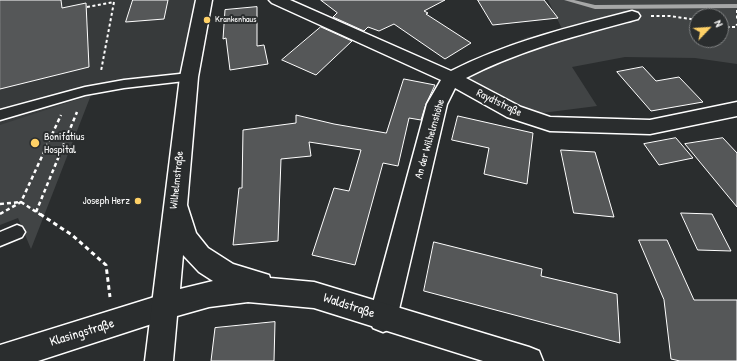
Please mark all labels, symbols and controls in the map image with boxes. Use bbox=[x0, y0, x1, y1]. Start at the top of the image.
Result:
north arrow bbox=[689, 8, 729, 48]
marker: Krankenhaus bbox=[202, 15, 212, 25]
place label: Krankenhaus bbox=[215, 15, 257, 25]
text: N bbox=[711, 18, 727, 29]
street label: Raydtstraße bbox=[474, 86, 524, 120]
street label: An der Wilhelmshöhe bbox=[412, 98, 448, 180]
place label: Bonifatius Hospital bbox=[44, 130, 85, 156]
marker: Bonifatius Hospital bbox=[29, 137, 41, 149]
street label: Wilhelmstraße bbox=[167, 150, 187, 210]
place label: Joseph Herz bbox=[83, 194, 130, 208]
marker: Joseph Herz bbox=[133, 196, 143, 206]
street label: Waldstraße bbox=[321, 290, 377, 322]
street label: Klasingstraße bbox=[48, 316, 116, 350]

